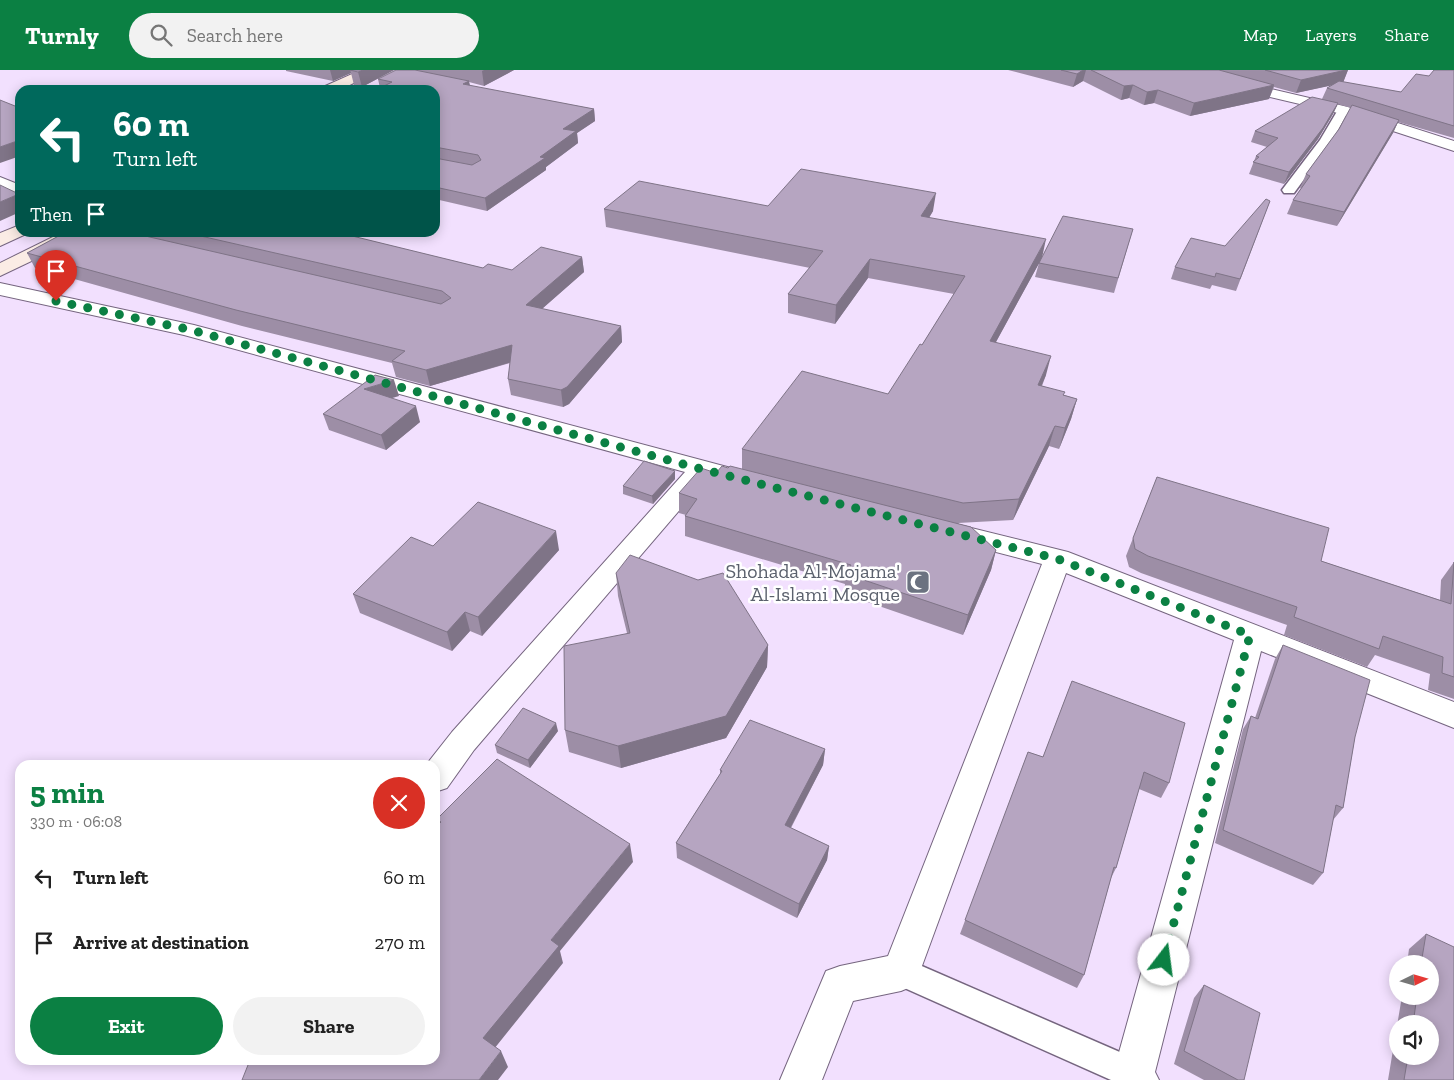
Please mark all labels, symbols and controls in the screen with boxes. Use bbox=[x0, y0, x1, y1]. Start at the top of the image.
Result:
search box bbox=[129, 13, 479, 58]
text: Turnly bbox=[25, 21, 99, 50]
icon: search bbox=[147, 21, 175, 49]
text: Search here bbox=[187, 24, 283, 47]
text: Map bbox=[1243, 24, 1278, 46]
text: Layers bbox=[1306, 24, 1357, 46]
text: Share bbox=[1385, 24, 1429, 46]
text: 60 m bbox=[113, 103, 189, 145]
icon: left bbox=[30, 105, 95, 170]
text: Turn left bbox=[113, 145, 197, 172]
icon: arrive bbox=[82, 200, 110, 228]
text: Then bbox=[30, 203, 72, 226]
pin bbox=[35, 250, 77, 301]
icon: arrive bbox=[42, 257, 70, 285]
place label: Shohada Al-Mojama' Al-Islami Mosque bbox=[725, 559, 900, 606]
mosque icon: Shohada Al-Mojama' Al-Islami Mosque bbox=[905, 569, 931, 595]
text: 5 min bbox=[30, 775, 104, 811]
button: close bbox=[373, 777, 425, 829]
text: 330 m · 06:08 bbox=[30, 812, 122, 831]
icon: left bbox=[30, 864, 58, 892]
text: Turn left bbox=[73, 866, 148, 889]
text: 60 m bbox=[383, 866, 425, 889]
icon: arrive bbox=[30, 929, 58, 957]
text: Arrive at destination bbox=[73, 931, 249, 954]
text: 270 m bbox=[375, 931, 425, 954]
position arrow bbox=[1137, 933, 1189, 985]
north arrow bbox=[1389, 955, 1439, 1005]
map controls bbox=[1389, 955, 1439, 1065]
button: Exit bbox=[30, 997, 223, 1055]
button: Share bbox=[233, 997, 425, 1055]
button: sound bbox=[1389, 1015, 1439, 1065]

